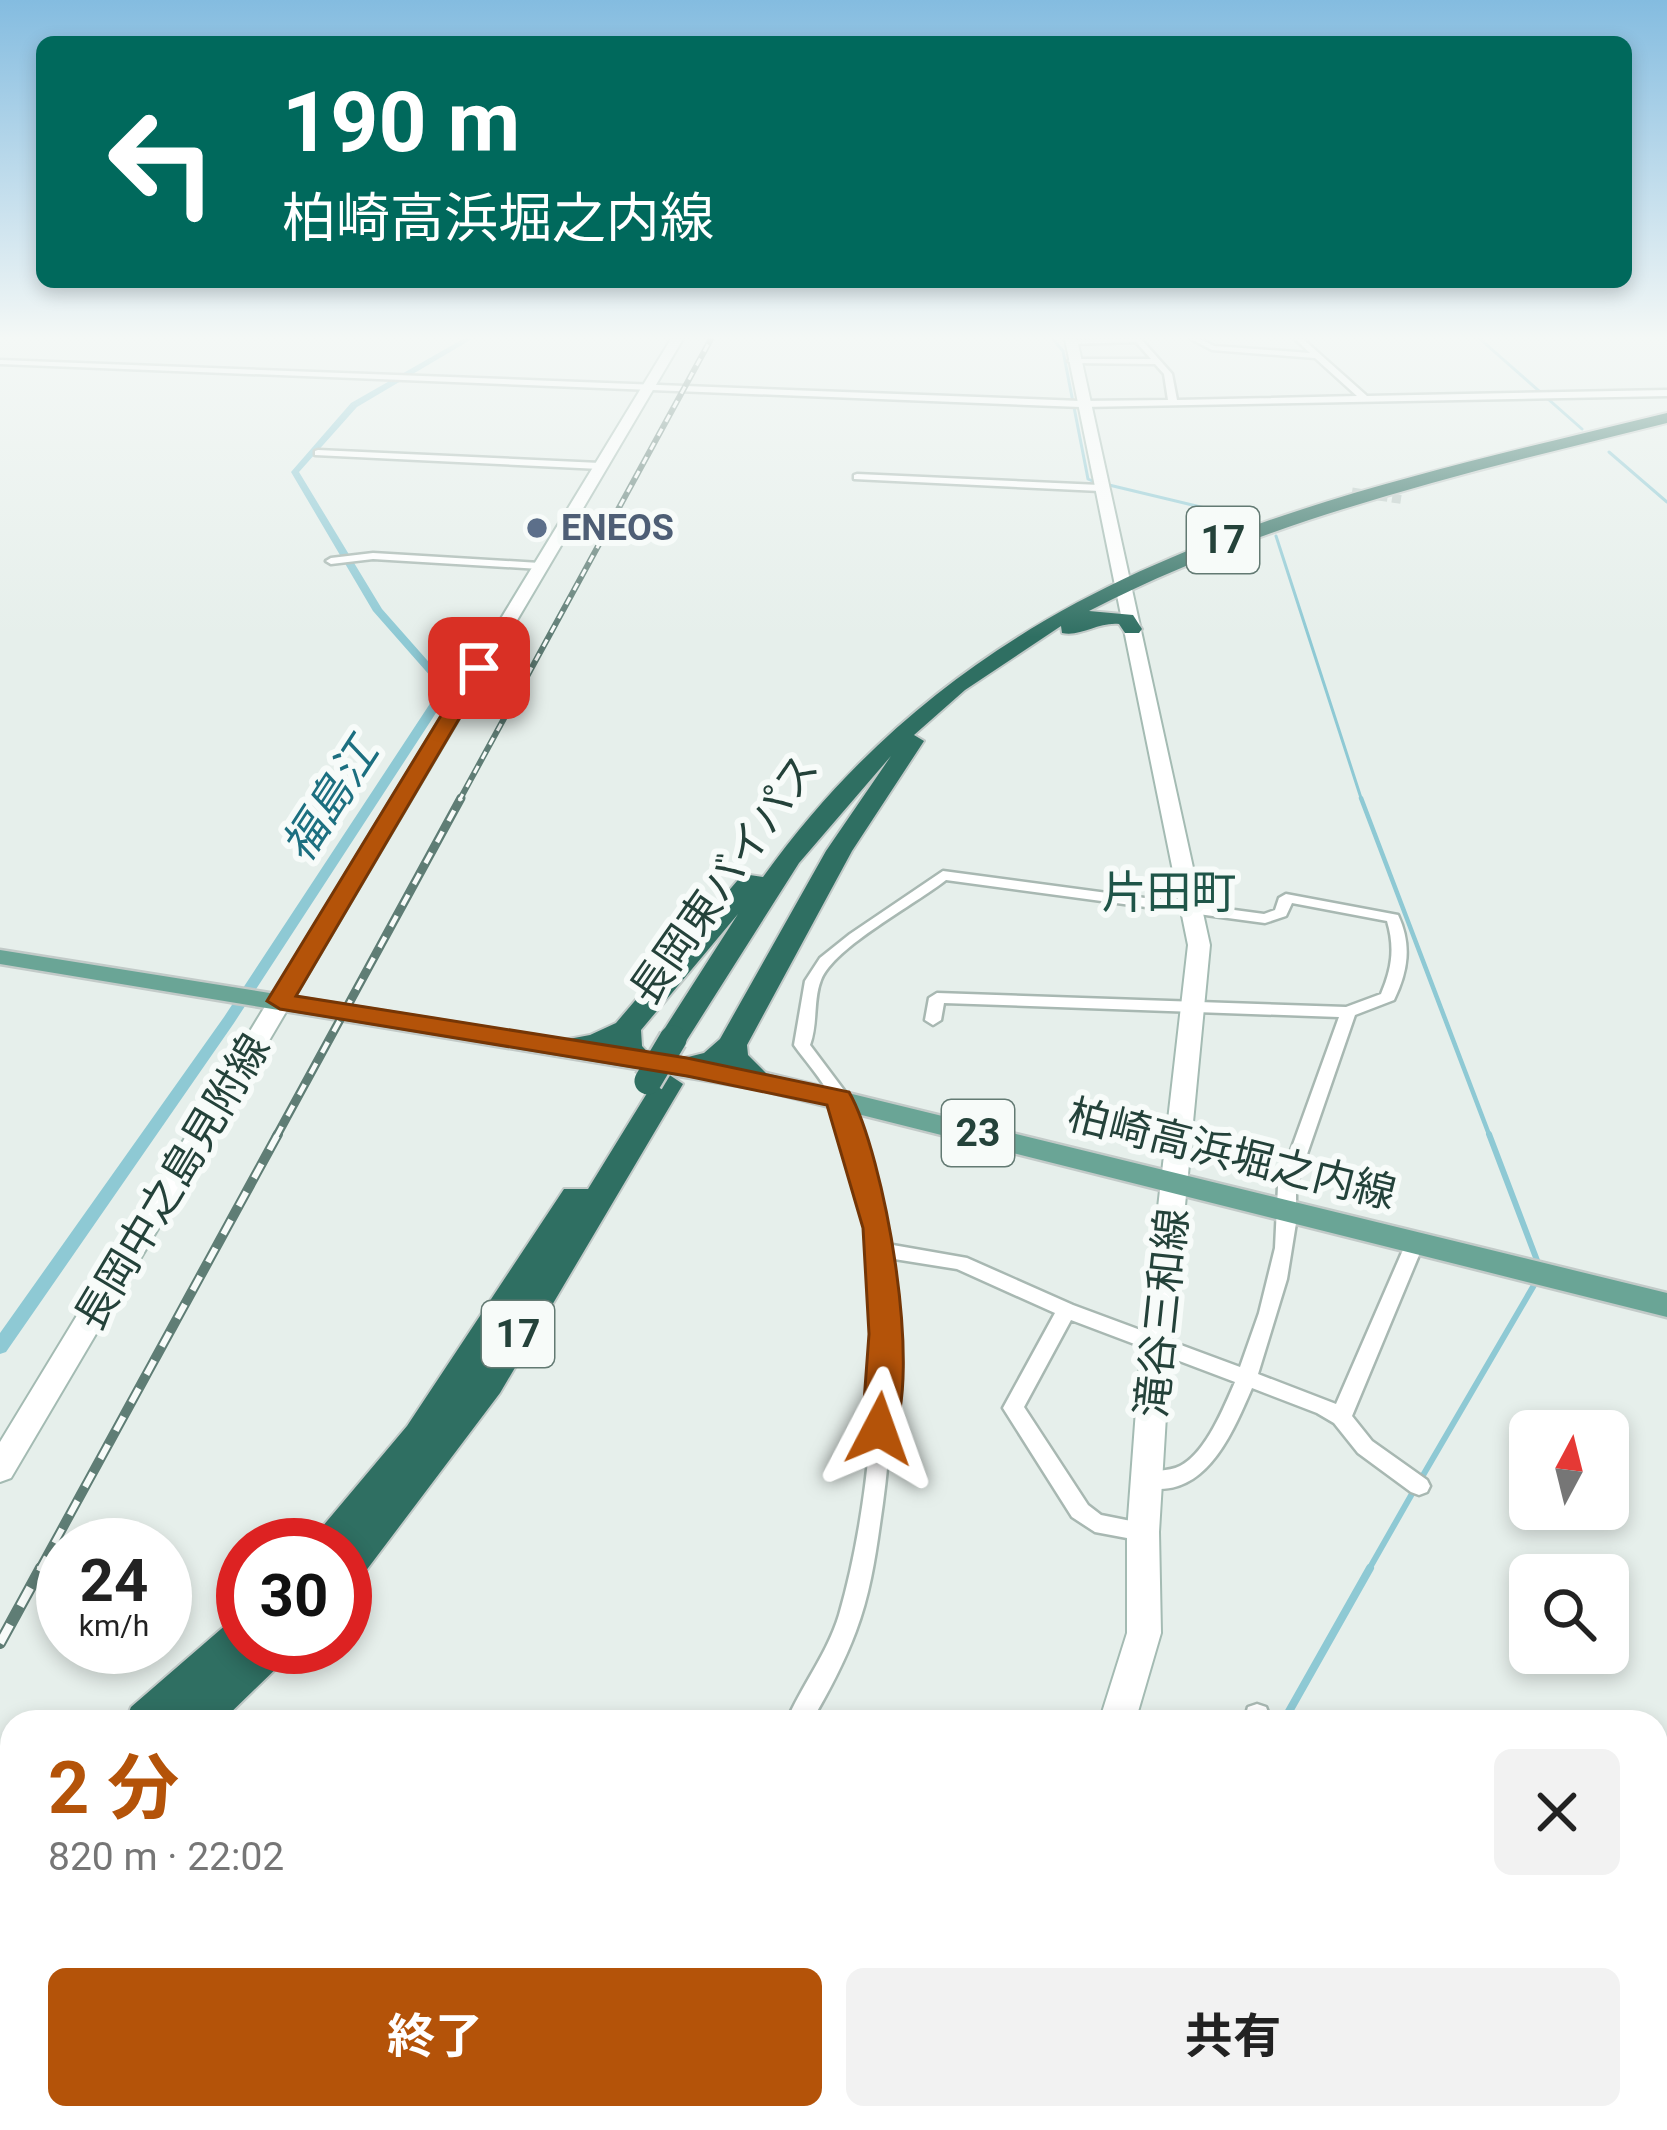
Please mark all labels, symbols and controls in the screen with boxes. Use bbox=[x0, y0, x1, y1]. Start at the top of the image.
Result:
text: 190 m bbox=[282, 73, 520, 172]
icon: left bbox=[84, 84, 240, 240]
text: 柏崎高浜堀之内線 bbox=[282, 187, 714, 250]
place label: ENEOS bbox=[561, 507, 674, 549]
road number: 17 bbox=[1187, 507, 1259, 573]
marker: ENEOS bbox=[524, 515, 550, 541]
pin bbox=[428, 617, 530, 719]
icon: arrive bbox=[446, 635, 512, 701]
water label: 福島江 bbox=[271, 725, 392, 871]
street label: 長岡東バイパス bbox=[620, 745, 828, 1013]
district label: 片田町 bbox=[1101, 866, 1237, 919]
street label: 長岡中之島見附線 bbox=[64, 1025, 280, 1339]
street label: 柏崎高浜堀之内線 bbox=[1063, 1090, 1401, 1218]
road number: 23 bbox=[942, 1100, 1014, 1166]
street label: 滝谷三和線 bbox=[1127, 1206, 1197, 1420]
road number: 17 bbox=[482, 1301, 554, 1367]
position arrow bbox=[816, 1366, 942, 1492]
north arrow bbox=[1509, 1410, 1629, 1530]
map controls bbox=[1509, 1410, 1629, 1674]
speed limit sign: 30 bbox=[216, 1518, 372, 1674]
text: 24 bbox=[80, 1545, 148, 1616]
button: search bbox=[1509, 1554, 1629, 1674]
text: km/h bbox=[79, 1608, 149, 1643]
text: 2 分 bbox=[48, 1746, 179, 1831]
button: close bbox=[1494, 1749, 1620, 1875]
text: 820 m · 22:02 bbox=[48, 1834, 284, 1880]
button: 終了 bbox=[48, 1968, 822, 2106]
button: 共有 bbox=[846, 1968, 1620, 2106]

